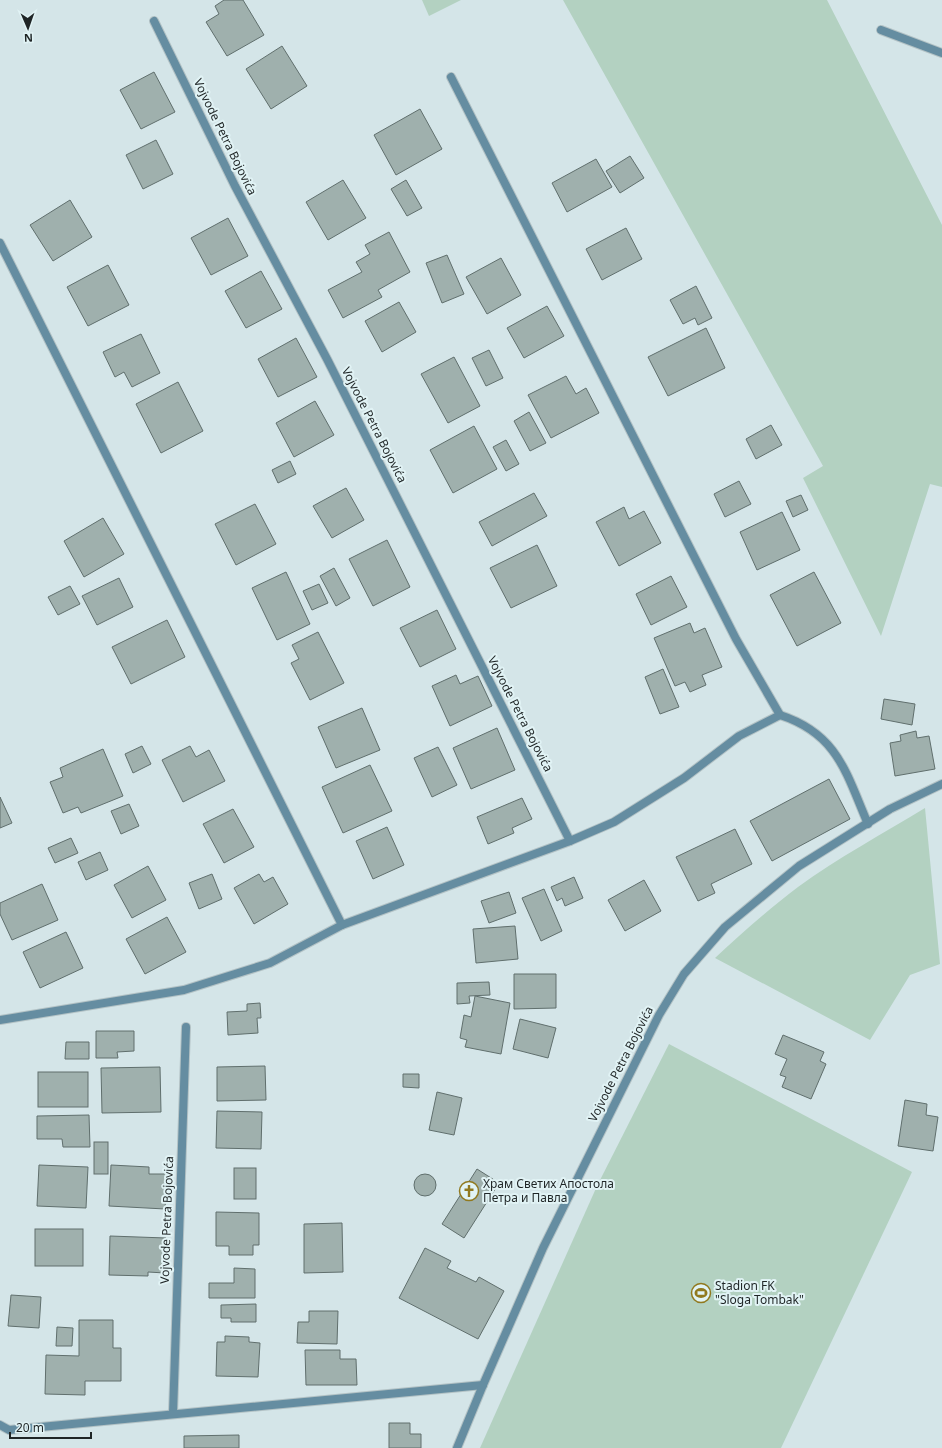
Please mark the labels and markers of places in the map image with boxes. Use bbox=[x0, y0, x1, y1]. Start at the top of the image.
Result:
place label: Храм Светих Апостола Петра и Павла bbox=[483, 1175, 614, 1206]
church icon: Храм Светих Апостола Петра и Павла bbox=[458, 1180, 480, 1202]
place label: Stadion FK "Sloga Tombak" bbox=[715, 1277, 804, 1308]
sports icon: Stadion FK "Sloga Tombak" bbox=[690, 1282, 712, 1304]

